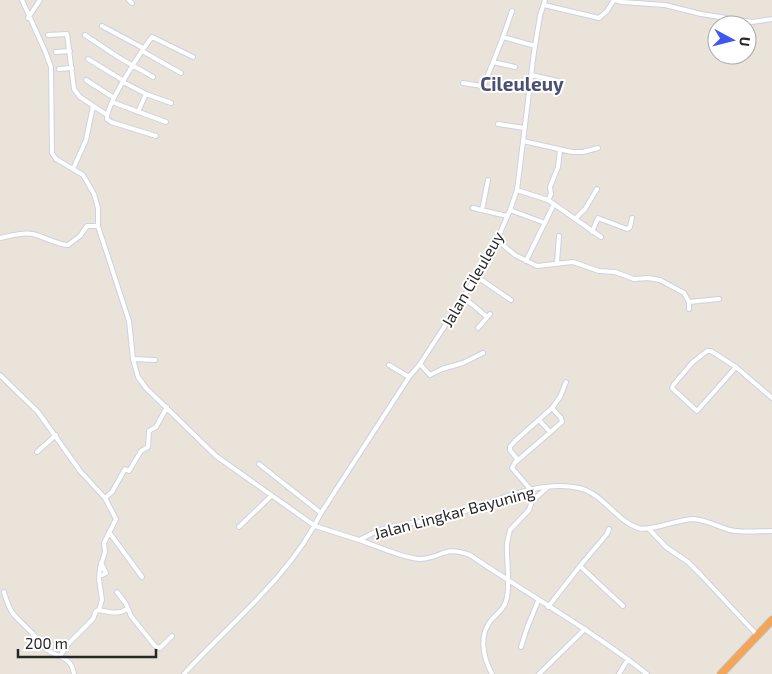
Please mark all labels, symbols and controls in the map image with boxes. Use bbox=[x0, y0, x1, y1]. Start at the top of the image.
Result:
north arrow bbox=[707, 15, 757, 65]
text: U bbox=[736, 36, 754, 47]
district label: Cileuleuy bbox=[480, 72, 564, 96]
street label: Jalan Cileuleuy bbox=[437, 227, 507, 330]
street label: Jalan Lingkar Bayuning bbox=[372, 481, 536, 543]
scale bar bbox=[18, 626, 155, 658]
text: 200 m bbox=[25, 634, 68, 652]

